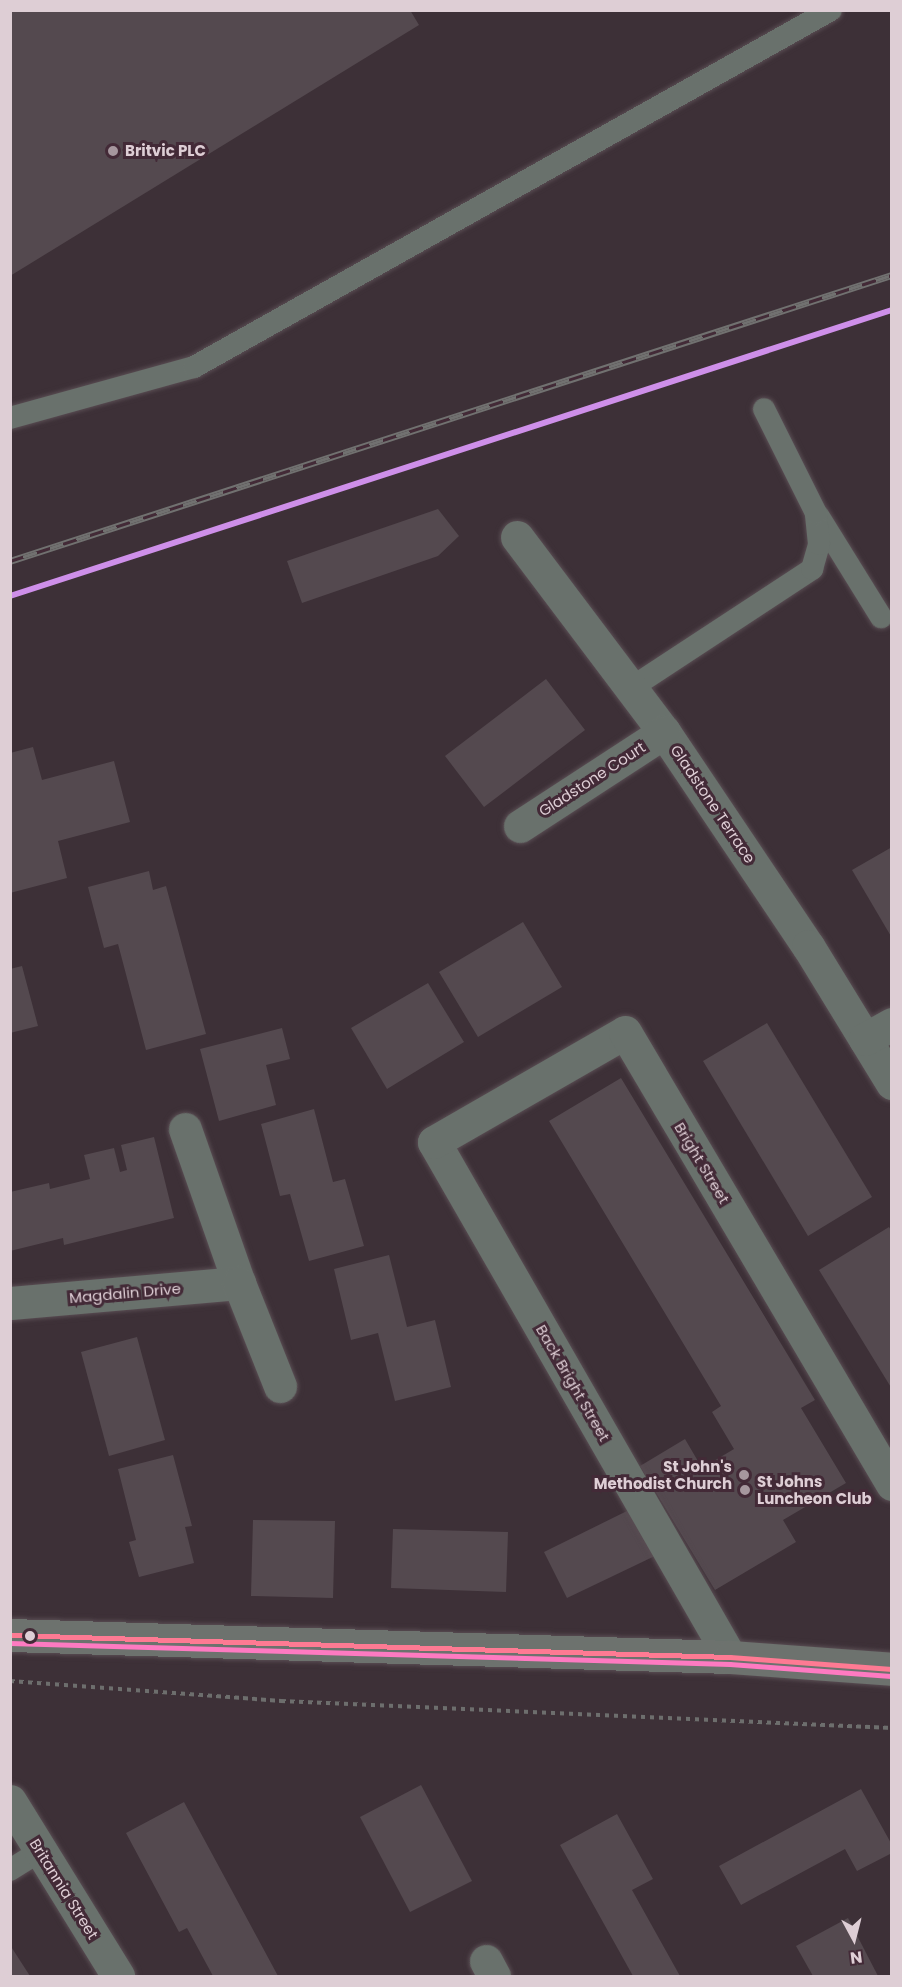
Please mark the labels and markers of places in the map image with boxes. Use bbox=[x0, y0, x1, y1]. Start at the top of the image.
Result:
place label: Britvic PLC bbox=[125, 142, 206, 160]
marker: Britvic PLC bbox=[106, 144, 120, 158]
place label: St John's Methodist Church bbox=[594, 1457, 732, 1492]
marker: St John's Methodist Church bbox=[737, 1468, 751, 1482]
place label: St Johns Luncheon Club bbox=[757, 1472, 872, 1507]
marker: St Johns Luncheon Club bbox=[738, 1483, 752, 1497]
unlabelled marker bbox=[24, 1630, 36, 1642]

